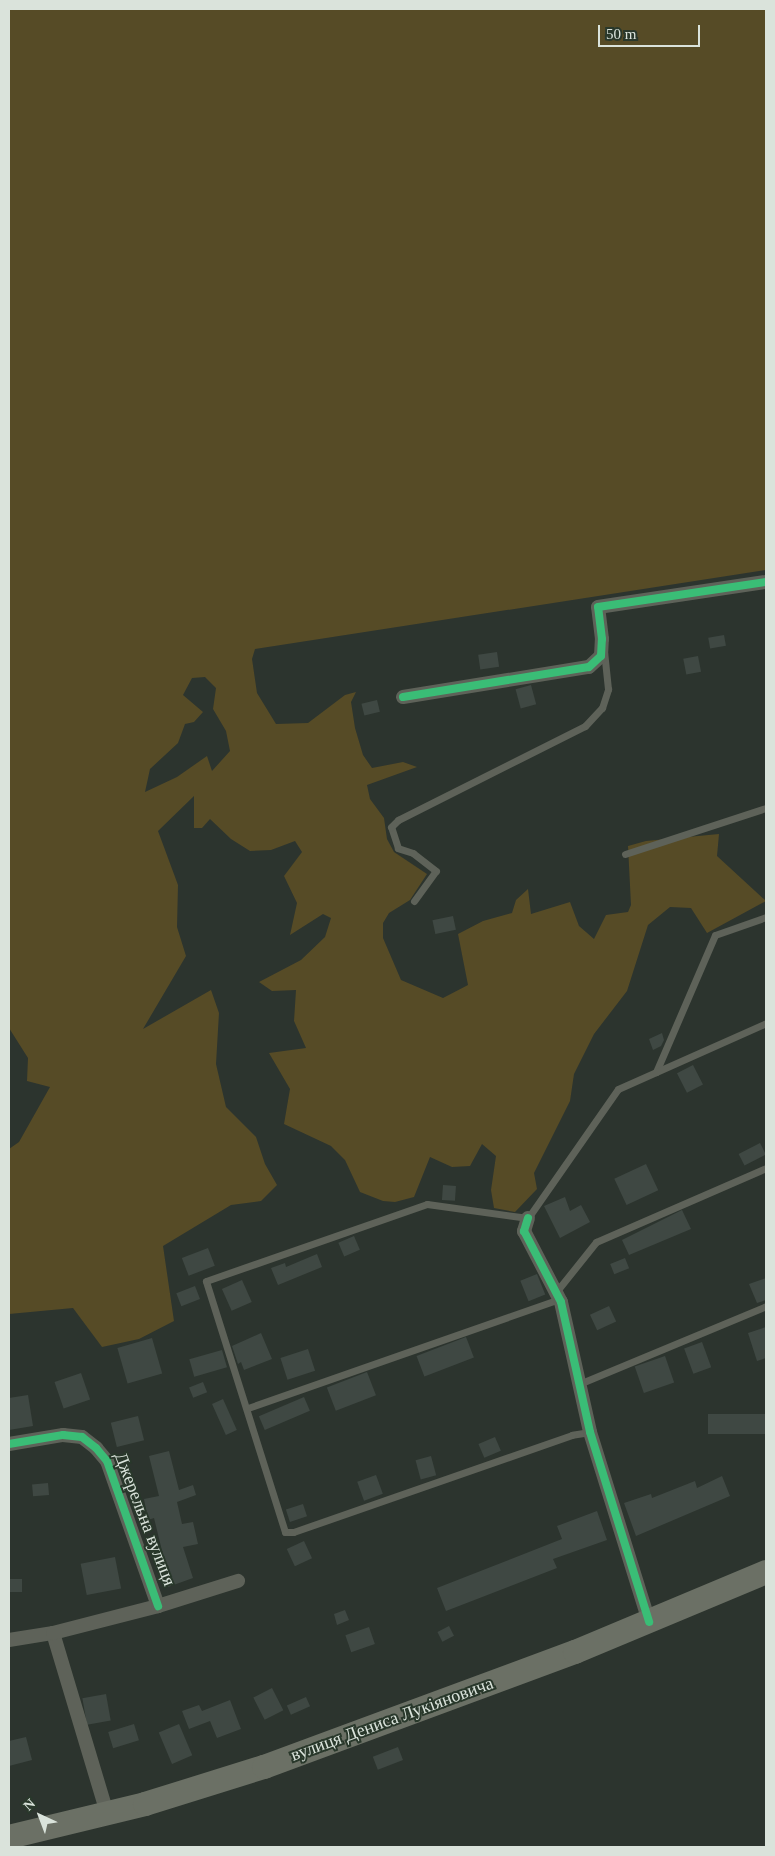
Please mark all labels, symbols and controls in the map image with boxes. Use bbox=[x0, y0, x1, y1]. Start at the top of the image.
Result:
scale bar bbox=[600, 15, 702, 47]
text: 50 m bbox=[606, 26, 636, 42]
street label: Джерельна вулиця bbox=[110, 1449, 180, 1589]
street label: вулиця Дениса Лукіяновича bbox=[288, 1672, 496, 1766]
north arrow bbox=[15, 1791, 65, 1841]
text: N bbox=[21, 1796, 38, 1814]

